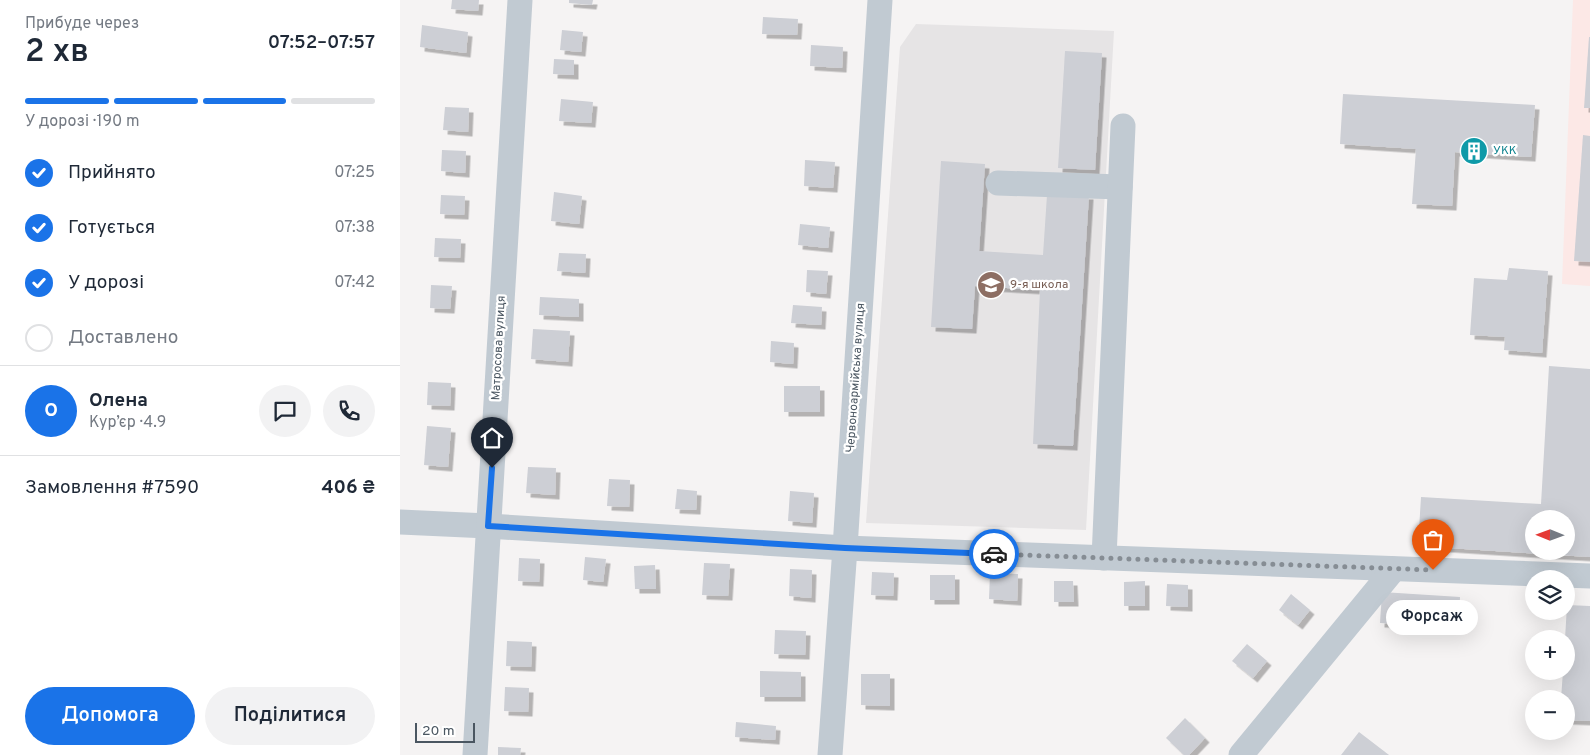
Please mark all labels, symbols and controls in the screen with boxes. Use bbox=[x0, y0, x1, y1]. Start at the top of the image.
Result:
text: Прибуде через bbox=[25, 14, 139, 34]
text: 07:52–07:57 bbox=[268, 31, 375, 55]
text: 2 хв bbox=[25, 33, 89, 73]
text: У дорозі · 190 m bbox=[25, 112, 140, 132]
building icon: УКК bbox=[1459, 136, 1489, 166]
place label: УКК bbox=[1493, 143, 1517, 159]
icon: check bbox=[25, 159, 53, 187]
text: Прийнято bbox=[68, 161, 156, 185]
text: 07:25 bbox=[334, 163, 375, 183]
icon: check bbox=[25, 214, 53, 242]
text: Готується bbox=[68, 216, 155, 240]
text: 07:38 bbox=[334, 218, 375, 238]
icon: check bbox=[25, 269, 53, 297]
school or university icon: 9-я школа bbox=[976, 270, 1006, 300]
text: У дорозі bbox=[68, 271, 144, 295]
text: 07:42 bbox=[334, 273, 375, 293]
place label: 9-я школа bbox=[1010, 277, 1068, 293]
street label: Матросова вулиця bbox=[488, 295, 510, 401]
street label: Червоноармійська вулиця bbox=[843, 303, 869, 453]
text: Доставлено bbox=[68, 326, 178, 350]
button: chat bbox=[259, 385, 311, 437]
button: phone bbox=[323, 385, 375, 437]
text: Олена bbox=[89, 389, 148, 413]
text: О bbox=[44, 399, 58, 423]
text: Кур’єр · 4.9 bbox=[89, 413, 166, 433]
pin bbox=[471, 417, 513, 468]
icon: home bbox=[478, 424, 506, 452]
text: Замовлення #7590 bbox=[25, 476, 199, 500]
text: 406 ₴ bbox=[321, 476, 375, 500]
north arrow bbox=[1525, 510, 1575, 560]
map controls bbox=[1525, 510, 1575, 740]
pin bbox=[1412, 519, 1454, 570]
icon: bag bbox=[1419, 526, 1447, 554]
courier bbox=[969, 529, 1019, 579]
icon: car bbox=[980, 540, 1008, 568]
button: layers bbox=[1525, 570, 1575, 620]
callout: Форсаж bbox=[1387, 600, 1479, 635]
text: Форсаж bbox=[1401, 607, 1463, 627]
button: + bbox=[1525, 630, 1575, 680]
button: Допомога bbox=[25, 687, 195, 745]
button: Поділитися bbox=[205, 687, 375, 745]
button: − bbox=[1525, 690, 1575, 740]
scale bar bbox=[415, 720, 475, 743]
text: 20 m bbox=[422, 723, 455, 740]

